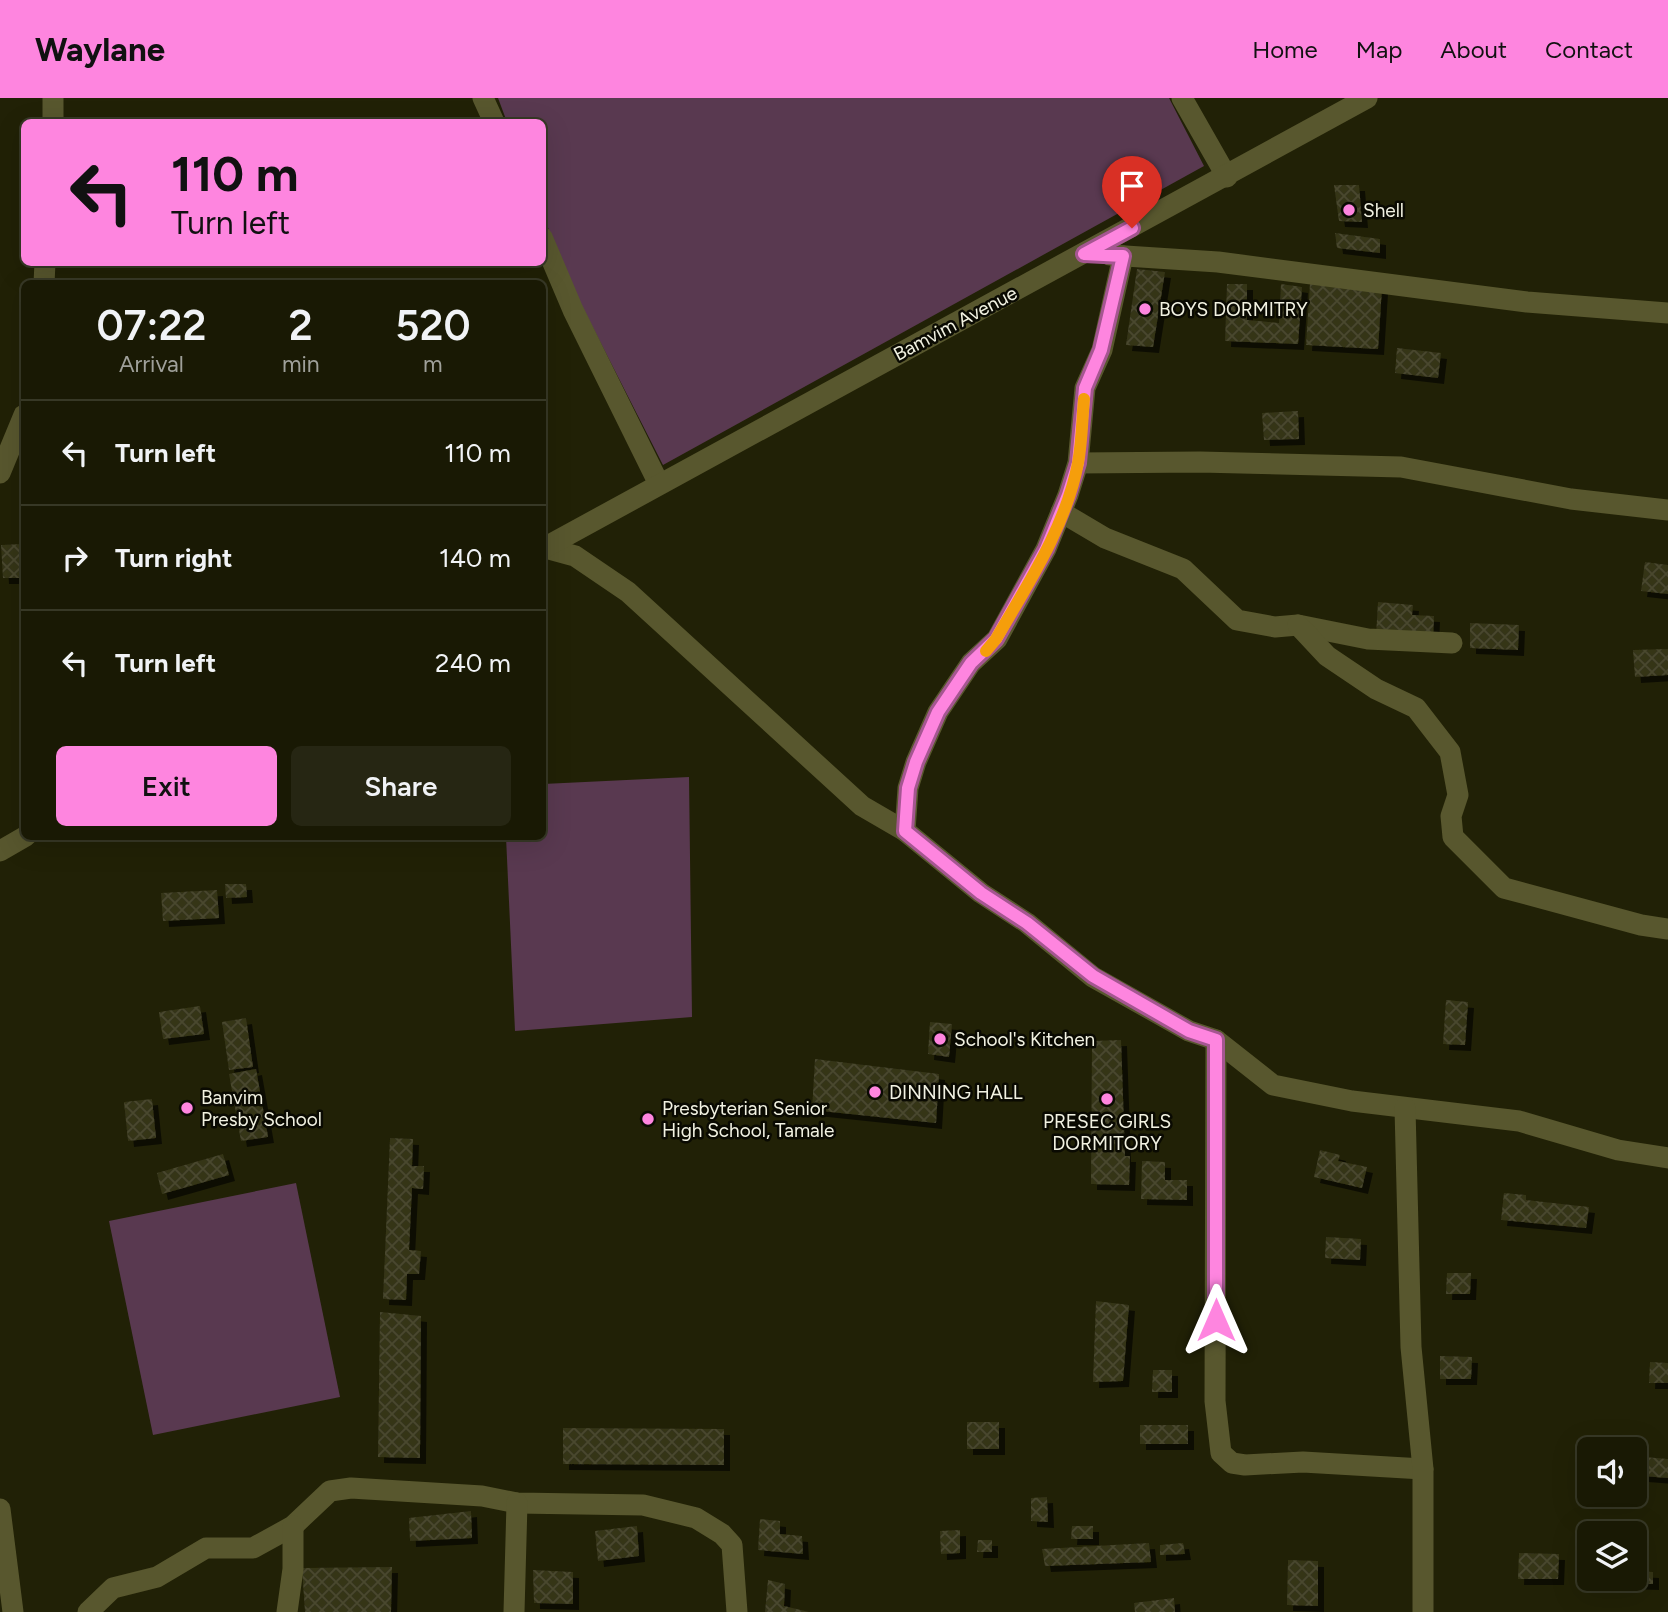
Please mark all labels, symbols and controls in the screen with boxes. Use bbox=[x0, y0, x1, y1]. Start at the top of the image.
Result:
text: Waylane bbox=[35, 30, 165, 69]
text: Home bbox=[1252, 35, 1318, 64]
text: Map bbox=[1356, 35, 1402, 64]
text: About bbox=[1440, 35, 1507, 64]
text: Contact bbox=[1545, 35, 1633, 64]
text: 110 m bbox=[171, 144, 299, 203]
icon: left bbox=[56, 147, 147, 238]
pin bbox=[1102, 156, 1162, 228]
icon: arrive bbox=[1113, 167, 1151, 205]
place label: Shell bbox=[1363, 199, 1404, 222]
marker: Shell bbox=[1341, 202, 1357, 218]
text: Turn left bbox=[171, 204, 290, 242]
street label: Bamvim Avenue bbox=[889, 281, 1021, 366]
place label: BOYS DORMITRY bbox=[1159, 298, 1308, 321]
text: 07:22 bbox=[96, 300, 206, 351]
text: 2 bbox=[289, 300, 313, 351]
text: 520 bbox=[395, 300, 470, 351]
marker: BOYS DORMITRY bbox=[1137, 301, 1153, 317]
text: Arrival bbox=[119, 350, 184, 378]
text: min bbox=[282, 350, 320, 378]
text: m bbox=[423, 350, 443, 378]
icon: left bbox=[56, 434, 94, 472]
text: Turn left bbox=[115, 437, 216, 469]
text: 110 m bbox=[444, 437, 511, 469]
icon: right bbox=[56, 539, 94, 577]
text: Turn right bbox=[115, 542, 232, 574]
text: 140 m bbox=[439, 542, 511, 574]
icon: left bbox=[56, 644, 94, 682]
text: Turn left bbox=[115, 647, 216, 679]
text: 240 m bbox=[435, 647, 511, 679]
button: Exit bbox=[56, 746, 277, 826]
button: Share bbox=[291, 746, 511, 826]
place label: School's Kitchen bbox=[954, 1028, 1095, 1051]
marker: School's Kitchen bbox=[932, 1031, 948, 1047]
place label: DINNING HALL bbox=[889, 1081, 1023, 1104]
marker: DINNING HALL bbox=[867, 1084, 883, 1100]
place label: Banvim Presby School bbox=[201, 1086, 322, 1131]
marker: PRESEC GIRLS DORMITORY bbox=[1099, 1091, 1115, 1107]
place label: Presbyterian Senior High School, Tamale bbox=[662, 1097, 834, 1142]
marker: Banvim Presby School bbox=[179, 1100, 195, 1116]
place label: PRESEC GIRLS DORMITORY bbox=[1043, 1110, 1171, 1155]
marker: Presbyterian Senior High School, Tamale bbox=[640, 1111, 656, 1127]
position arrow bbox=[1179, 1283, 1253, 1357]
map controls bbox=[1577, 1437, 1647, 1591]
button: sound bbox=[1577, 1437, 1647, 1507]
button: layers bbox=[1577, 1521, 1647, 1591]

